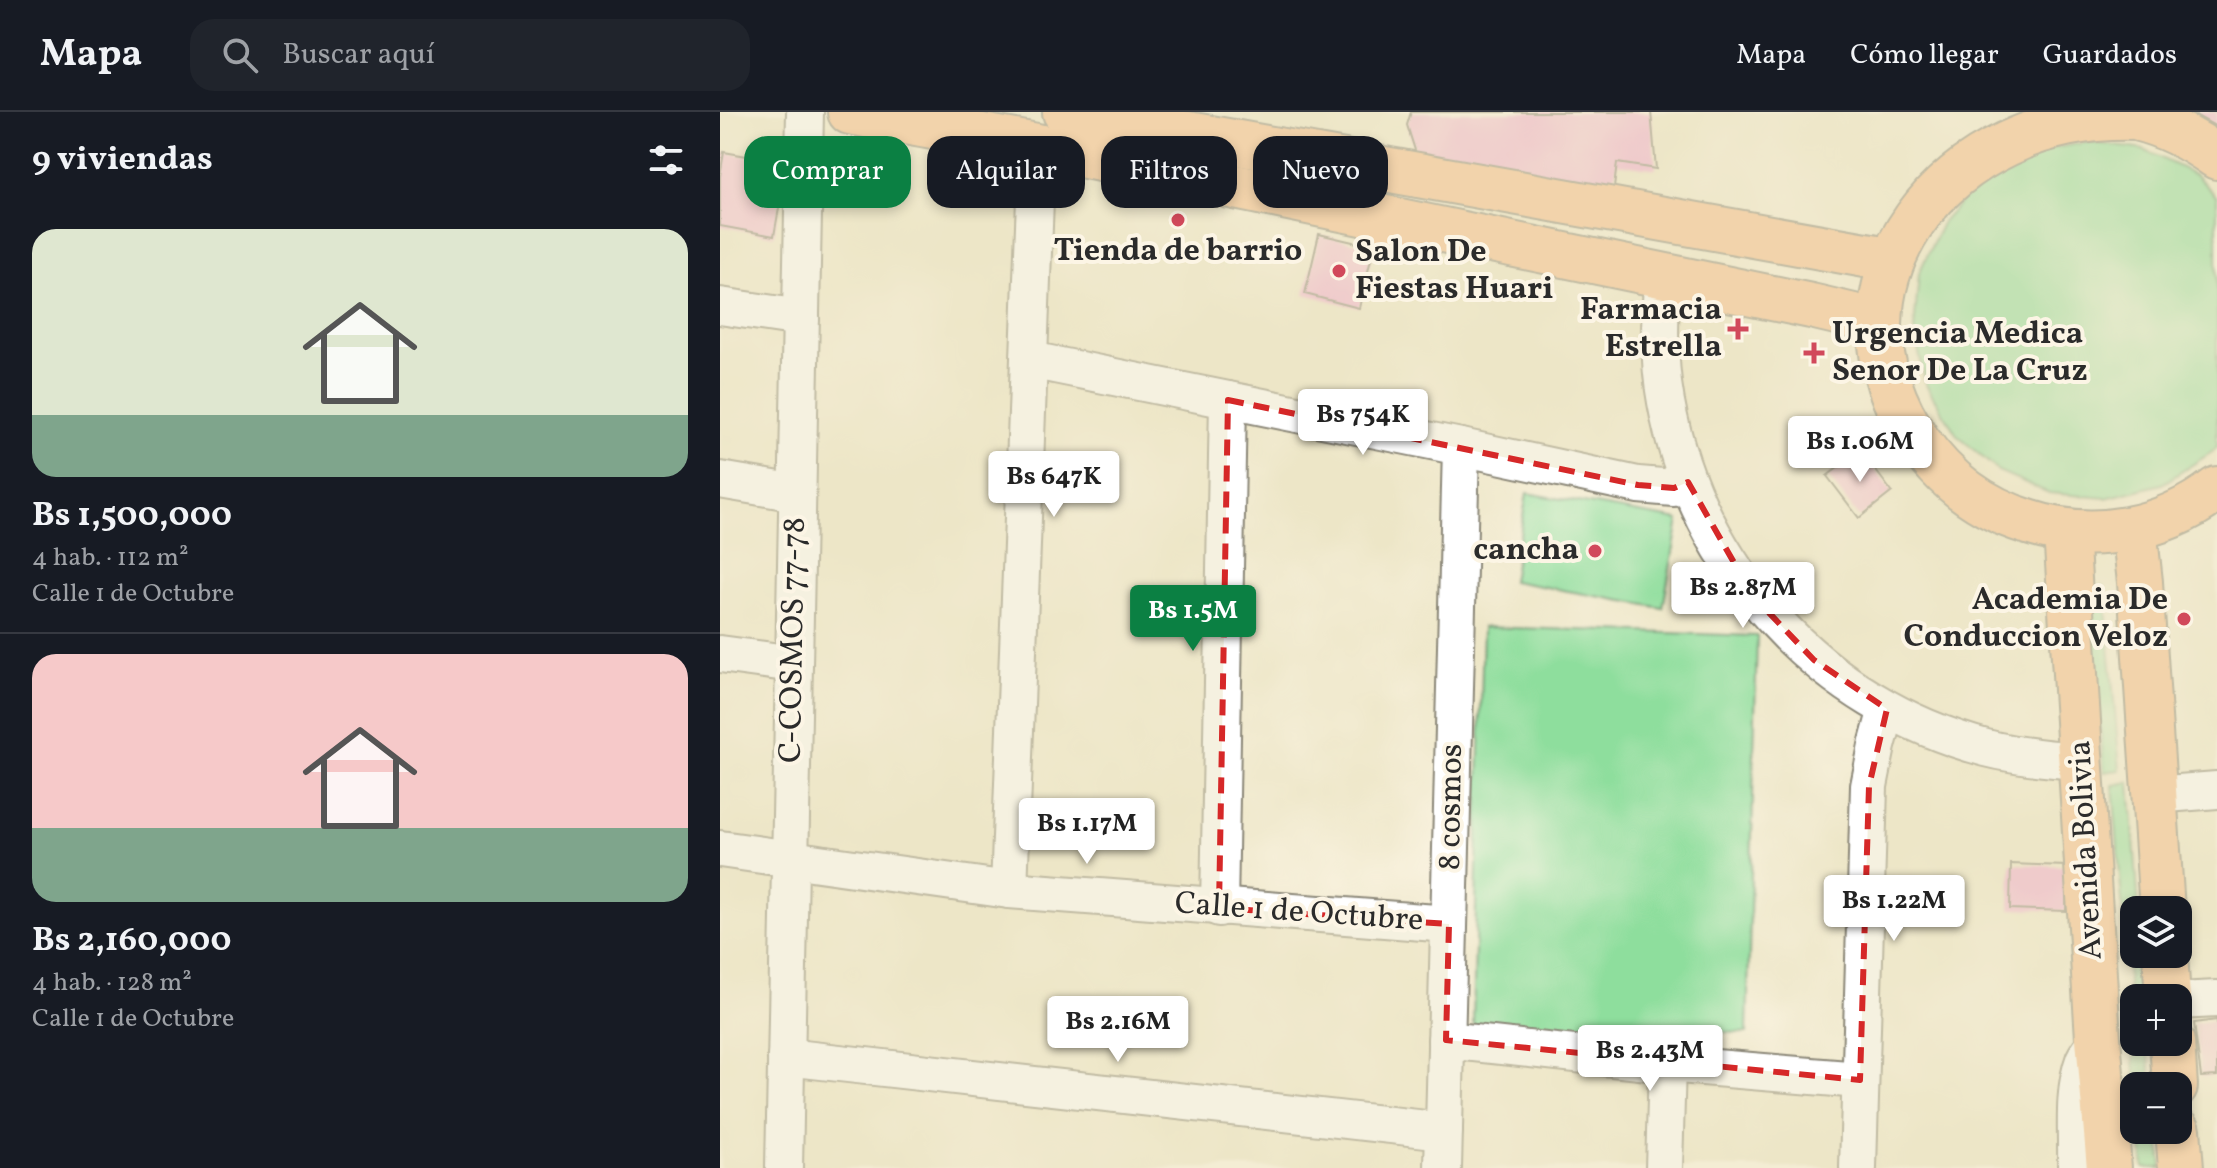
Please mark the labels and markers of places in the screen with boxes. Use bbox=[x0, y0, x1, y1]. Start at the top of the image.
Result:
marker: Tienda de barrio bbox=[1169, 211, 1187, 229]
place label: Tienda de barrio bbox=[1054, 230, 1302, 274]
place label: Salon De Fiestas Huari bbox=[1355, 231, 1553, 312]
marker: Salon De Fiestas Huari bbox=[1330, 262, 1348, 280]
place label: Farmacia Estrella bbox=[1580, 289, 1722, 370]
place label: Urgencia Medica Senor De La Cruz bbox=[1832, 313, 2088, 394]
marker: Farmacia Estrella bbox=[1729, 320, 1747, 338]
marker: Urgencia Medica Senor De La Cruz bbox=[1803, 342, 1825, 364]
pin: Bs 754K bbox=[1289, 389, 1437, 457]
pin: Bs 1.06M bbox=[1777, 416, 1943, 484]
pin: Bs 647K bbox=[980, 451, 1128, 519]
place label: cancha bbox=[1473, 529, 1579, 573]
marker: cancha bbox=[1586, 542, 1604, 560]
pin: Bs 2.87M bbox=[1660, 562, 1826, 630]
place label: Academia De Conduccion Veloz bbox=[1903, 579, 2168, 660]
pin: Bs 1.5M bbox=[1119, 585, 1267, 653]
marker: Academia De Conduccion Veloz bbox=[2175, 610, 2193, 628]
pin: Bs 1.17M bbox=[1004, 798, 1170, 866]
pin: Bs 1.22M bbox=[1811, 875, 1977, 943]
pin: Bs 2.16M bbox=[1035, 996, 1201, 1064]
pin: Bs 2.43M bbox=[1567, 1025, 1733, 1093]

